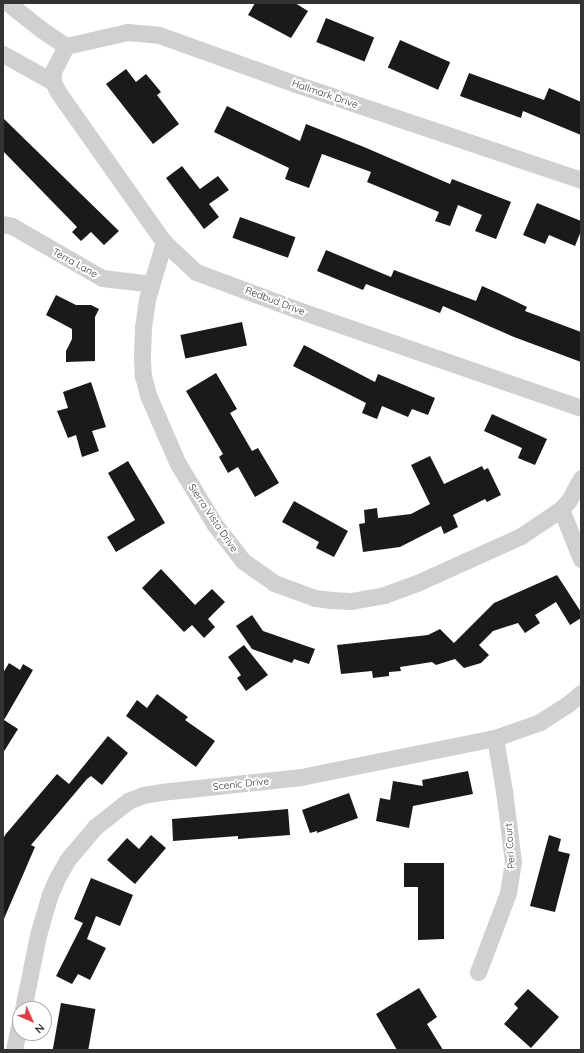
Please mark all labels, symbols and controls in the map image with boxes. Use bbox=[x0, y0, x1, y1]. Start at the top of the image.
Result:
street label: Hallmark Drive bbox=[290, 77, 360, 111]
street label: Terra Lane bbox=[50, 246, 100, 280]
street label: Redbud Drive bbox=[243, 284, 307, 318]
street label: Sierra Vista Drive bbox=[186, 482, 240, 554]
street label: Scenic Drive bbox=[212, 775, 270, 793]
street label: Peri Court bbox=[502, 823, 518, 869]
north arrow bbox=[12, 1001, 52, 1041]
text: N bbox=[32, 1021, 48, 1037]

